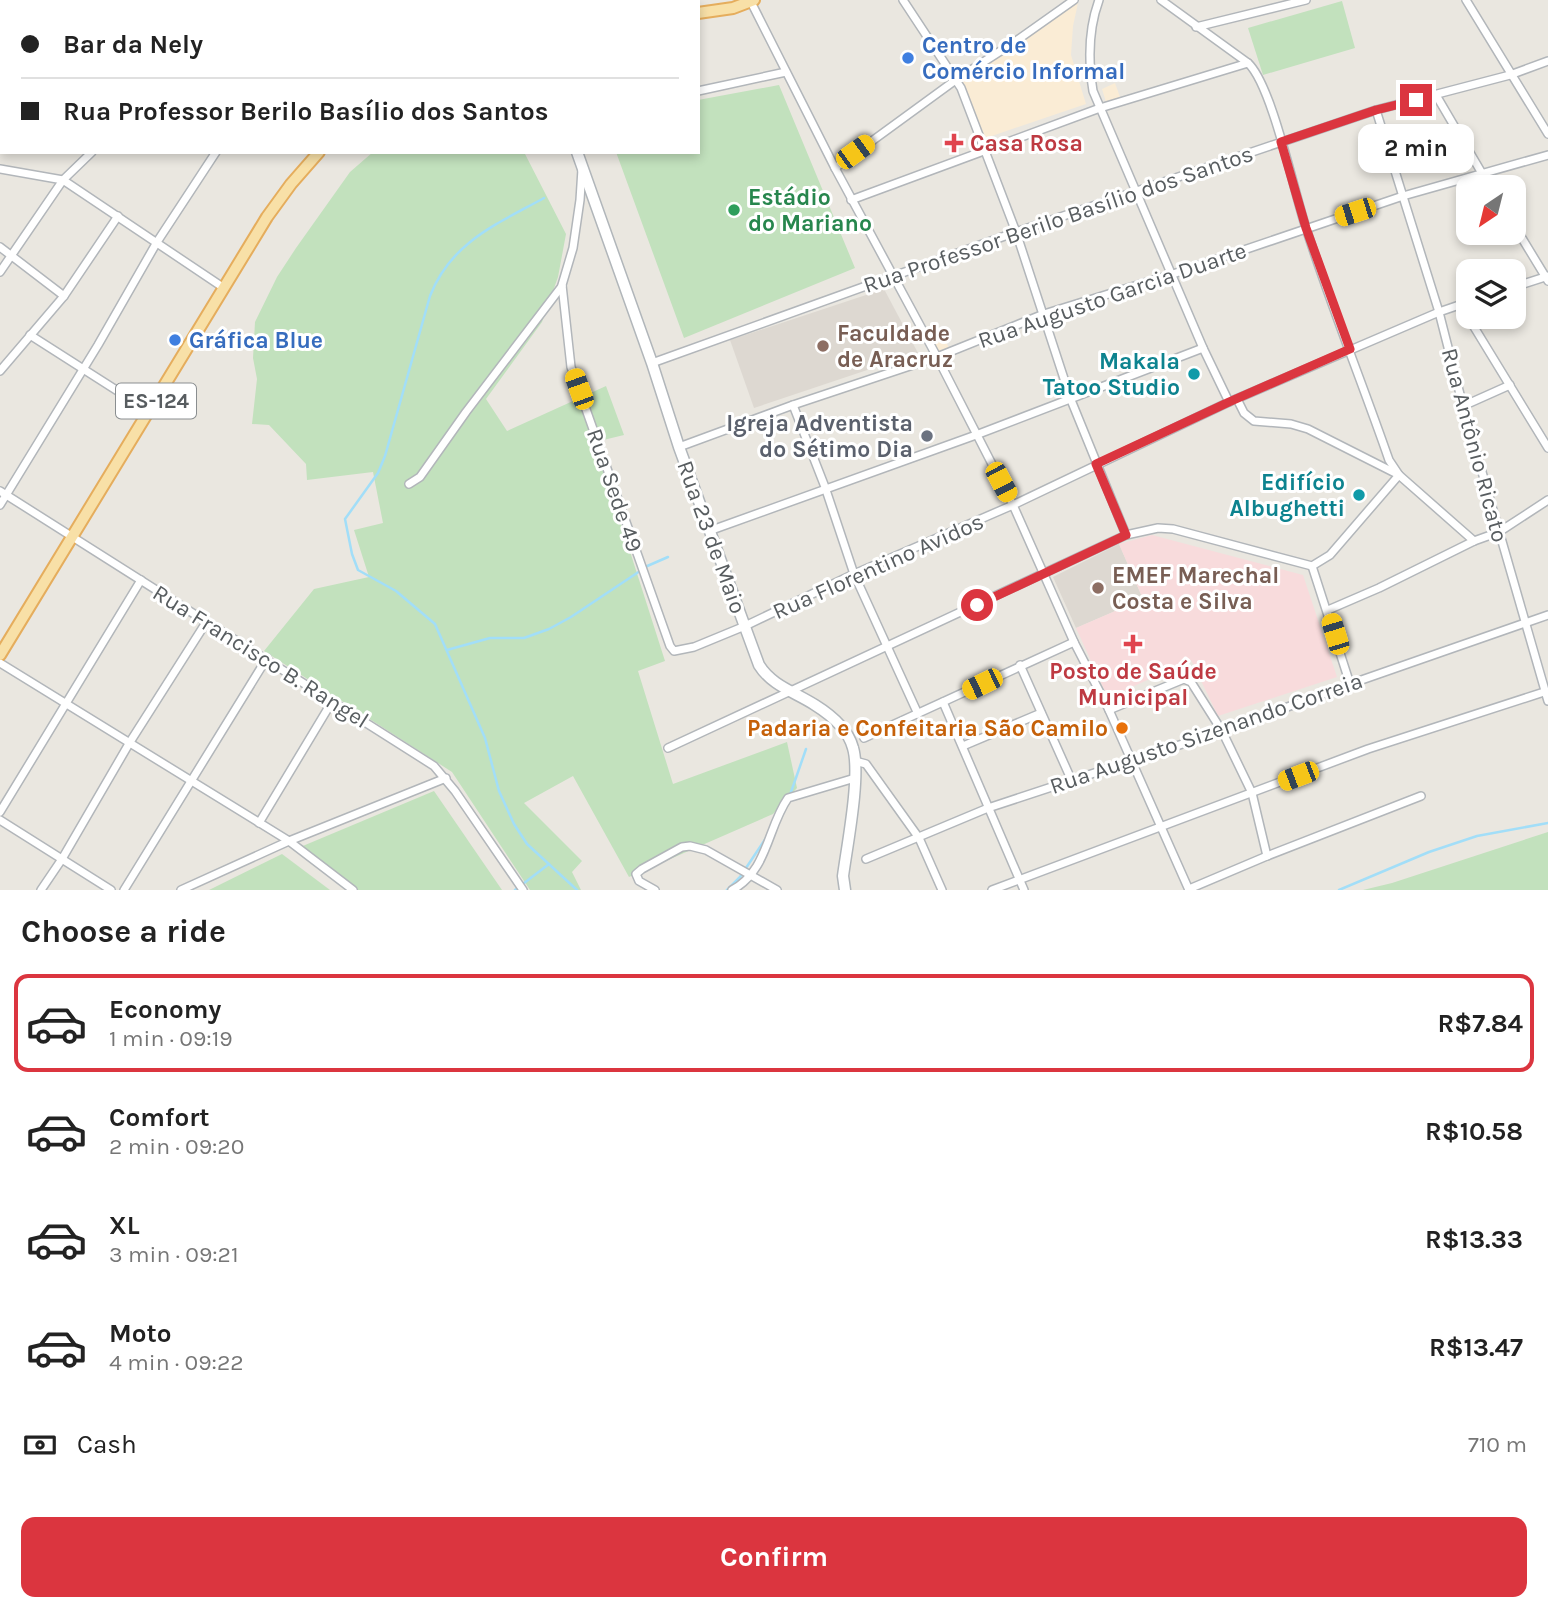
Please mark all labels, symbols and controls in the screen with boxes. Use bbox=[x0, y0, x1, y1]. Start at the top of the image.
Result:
text: Bar da Nely bbox=[63, 29, 203, 60]
place label: Centro de Comércio Informal bbox=[922, 32, 1125, 85]
marker: Centro de Comércio Informal bbox=[900, 50, 916, 66]
route end bbox=[1400, 84, 1432, 116]
text: Rua Professor Berilo Basílio dos Santos bbox=[63, 96, 548, 127]
callout: 2 min bbox=[1358, 124, 1474, 174]
place label: Casa Rosa bbox=[970, 130, 1083, 157]
car bbox=[832, 131, 879, 173]
marker: Casa Rosa bbox=[944, 133, 964, 153]
text: 2 min bbox=[1384, 135, 1448, 162]
street label: Rua Professor Berilo Basílio dos Santos bbox=[860, 140, 1257, 299]
north arrow bbox=[1456, 175, 1526, 245]
map controls bbox=[1456, 175, 1526, 329]
place label: Estádio do Mariano bbox=[748, 184, 872, 237]
car bbox=[1332, 196, 1379, 228]
marker: Estádio do Mariano bbox=[726, 202, 742, 218]
street label: Rua Augusto Garcia Duarte bbox=[974, 237, 1250, 354]
button: layers bbox=[1456, 259, 1526, 329]
place label: Faculdade de Aracruz bbox=[837, 320, 953, 373]
place label: Gráfica Blue bbox=[189, 327, 323, 354]
marker: Gráfica Blue bbox=[167, 332, 183, 348]
marker: Faculdade de Aracruz bbox=[815, 338, 831, 354]
street label: Rua Antônio Ricato bbox=[1436, 345, 1513, 545]
place label: Makala Tatoo Studio bbox=[1043, 348, 1180, 401]
car bbox=[562, 366, 597, 412]
marker: Makala Tatoo Studio bbox=[1186, 366, 1202, 382]
road number: ES-124 bbox=[116, 384, 196, 418]
place label: Igreja Adventista do Sétimo Dia bbox=[726, 410, 913, 463]
street label: Rua Sede 49 bbox=[581, 425, 648, 556]
marker: Igreja Adventista do Sétimo Dia bbox=[919, 428, 935, 444]
street label: Rua 23 de Maio bbox=[671, 457, 752, 617]
car bbox=[982, 459, 1021, 505]
place label: Edifício Albughetti bbox=[1229, 469, 1345, 522]
marker: Edifício Albughetti bbox=[1351, 487, 1367, 503]
street label: Rua Florentino Avidos bbox=[769, 508, 988, 625]
place label: EMEF Marechal Costa e Silva bbox=[1112, 562, 1279, 615]
street label: Rua Francisco B. Rangel bbox=[148, 579, 374, 734]
marker: EMEF Marechal Costa e Silva bbox=[1090, 580, 1106, 596]
route start bbox=[961, 589, 993, 621]
car bbox=[1319, 611, 1352, 657]
marker: Posto de Saúde Municipal bbox=[1123, 634, 1143, 654]
place label: Posto de Saúde Municipal bbox=[1049, 658, 1217, 711]
car bbox=[959, 665, 1006, 703]
street label: Rua Augusto Sizenando Correia bbox=[1046, 667, 1366, 800]
place label: Padaria e Confeitaria São Camilo bbox=[747, 715, 1108, 742]
marker: Padaria e Confeitaria São Camilo bbox=[1114, 720, 1130, 736]
car bbox=[1275, 759, 1322, 793]
text: Choose a ride bbox=[21, 913, 226, 950]
icon: car bbox=[25, 992, 88, 1055]
text: Economy bbox=[109, 994, 221, 1025]
text: R$7.84 bbox=[1438, 1008, 1523, 1039]
text: 1 min · 09:19 bbox=[109, 1025, 233, 1052]
icon: car bbox=[25, 1100, 88, 1163]
text: Comfort bbox=[109, 1102, 210, 1133]
text: R$10.58 bbox=[1425, 1116, 1523, 1147]
text: 2 min · 09:20 bbox=[109, 1133, 244, 1160]
icon: car bbox=[25, 1208, 88, 1271]
text: XL bbox=[109, 1210, 140, 1241]
text: R$13.33 bbox=[1425, 1224, 1523, 1255]
text: 3 min · 09:21 bbox=[109, 1241, 239, 1268]
icon: car bbox=[25, 1316, 88, 1379]
text: Moto bbox=[109, 1318, 171, 1349]
text: R$13.47 bbox=[1429, 1332, 1523, 1363]
text: 4 min · 09:22 bbox=[109, 1349, 244, 1376]
icon: cash bbox=[21, 1426, 59, 1464]
text: Cash bbox=[77, 1429, 137, 1460]
text: 710 m bbox=[1468, 1431, 1527, 1458]
button: Confirm bbox=[21, 1517, 1527, 1597]

